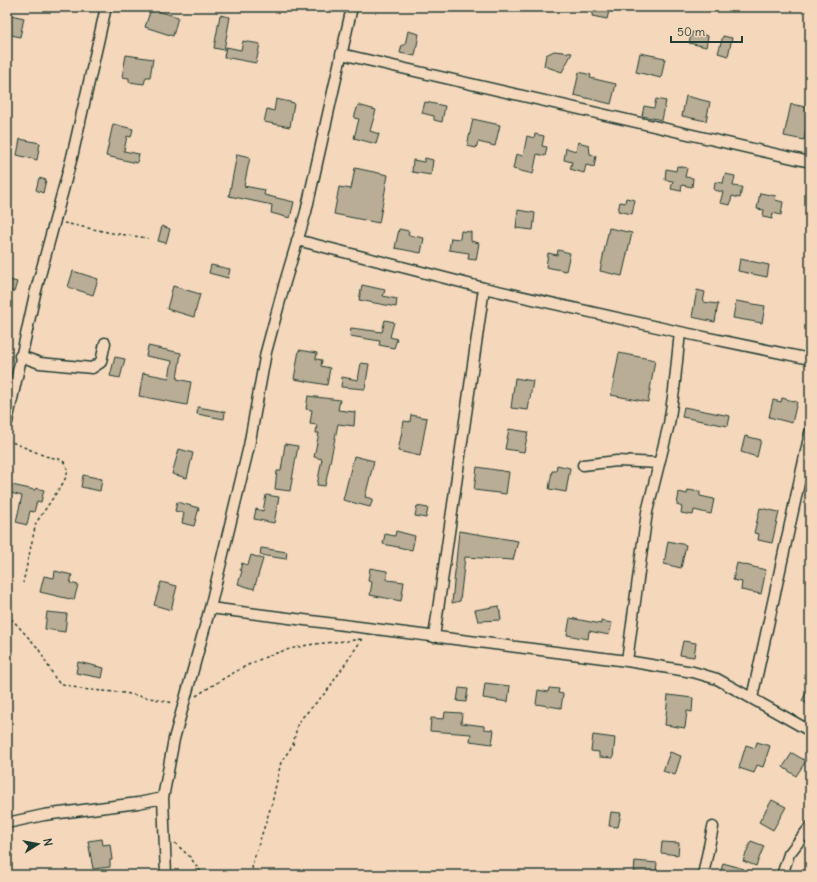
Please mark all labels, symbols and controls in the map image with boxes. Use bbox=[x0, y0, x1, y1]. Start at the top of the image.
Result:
scale bar bbox=[671, 18, 742, 44]
text: 50 m bbox=[677, 24, 706, 39]
north arrow bbox=[18, 824, 58, 864]
text: N bbox=[40, 837, 55, 847]

